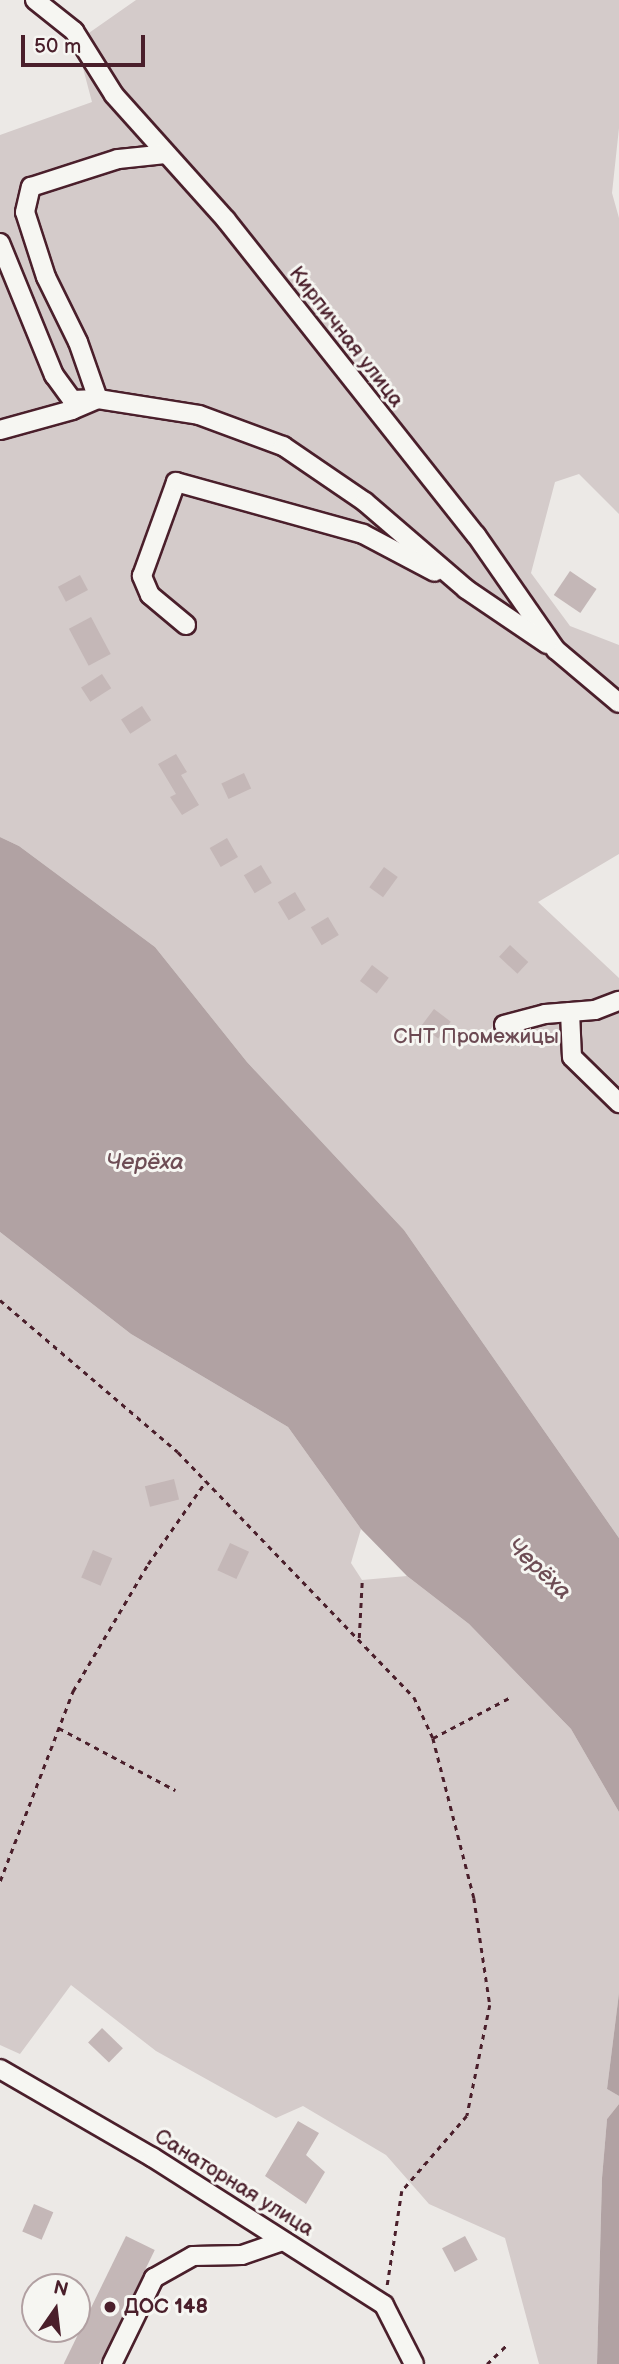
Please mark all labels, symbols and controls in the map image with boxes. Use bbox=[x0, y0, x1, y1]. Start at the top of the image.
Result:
scale bar bbox=[24, 21, 149, 65]
text: 50 m bbox=[34, 34, 81, 59]
street label: Кирпичная улица bbox=[283, 262, 409, 412]
park label: СНТ Промежицы bbox=[393, 1024, 559, 1050]
water label: Черёха bbox=[106, 1148, 184, 1176]
water label: Черёха bbox=[501, 1532, 577, 1606]
street label: Санаторная улица bbox=[150, 2124, 318, 2242]
north arrow bbox=[21, 2273, 91, 2343]
text: N bbox=[51, 2276, 70, 2302]
place label: ДОС 148 bbox=[124, 2294, 208, 2320]
marker: ДОС 148 bbox=[102, 2299, 118, 2315]

